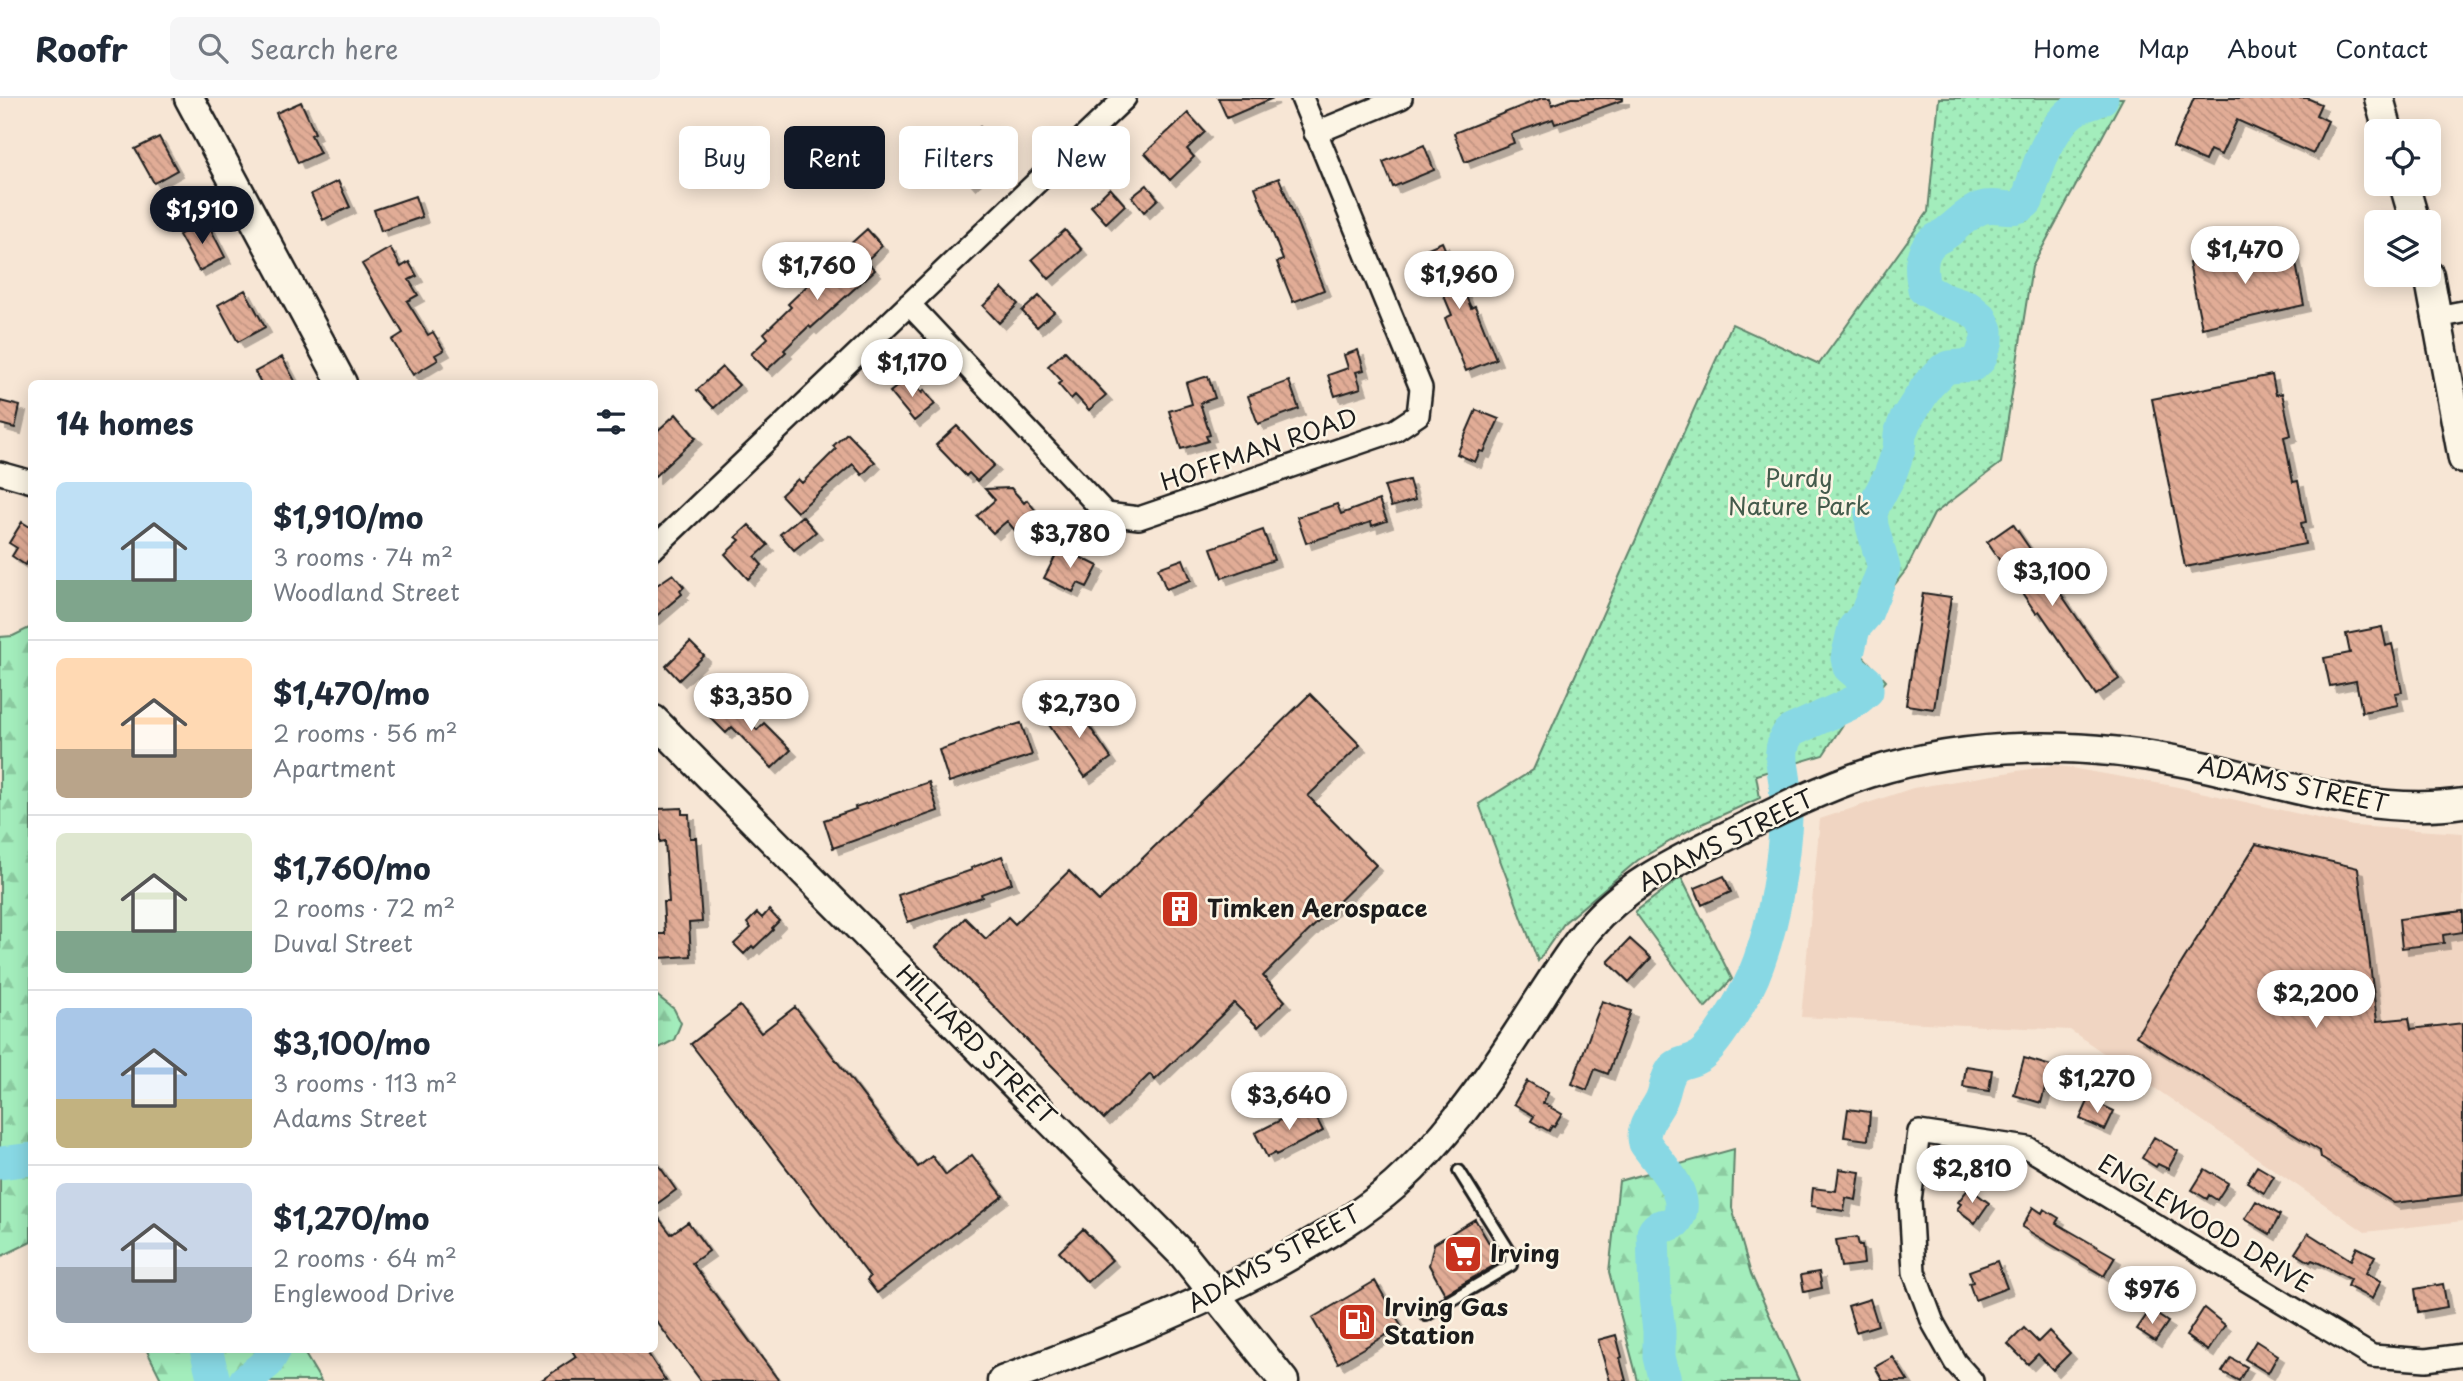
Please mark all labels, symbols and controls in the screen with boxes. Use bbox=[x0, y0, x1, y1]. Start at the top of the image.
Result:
search box bbox=[170, 17, 660, 80]
text: Roofr bbox=[35, 23, 128, 73]
icon: search bbox=[194, 29, 232, 67]
text: Search here bbox=[250, 29, 398, 68]
text: Home bbox=[2033, 30, 2100, 66]
text: Map bbox=[2138, 30, 2189, 66]
text: About bbox=[2227, 30, 2297, 66]
text: Contact bbox=[2335, 30, 2428, 66]
map controls bbox=[2364, 119, 2441, 287]
button: locate bbox=[2364, 119, 2441, 196]
chip: Buy bbox=[679, 126, 770, 189]
chip: Rent bbox=[784, 126, 885, 189]
chip: Filters bbox=[899, 126, 1018, 189]
chip: New bbox=[1032, 126, 1130, 189]
pin: $1,910 bbox=[145, 186, 259, 246]
text: $1,910 bbox=[166, 191, 238, 226]
button: layers bbox=[2364, 210, 2441, 287]
pin: $1,470 bbox=[2188, 226, 2302, 286]
text: $1,470 bbox=[2207, 231, 2283, 266]
pin: $1,760 bbox=[760, 242, 874, 302]
text: $1,760 bbox=[778, 247, 856, 282]
pin: $1,960 bbox=[1402, 252, 1516, 311]
text: $1,960 bbox=[1420, 256, 1498, 291]
pin: $1,170 bbox=[855, 340, 969, 399]
text: $1,170 bbox=[877, 344, 947, 379]
street label: HOFFMAN ROAD bbox=[1155, 397, 1362, 499]
text: 14 homes bbox=[56, 400, 194, 445]
icon: filters bbox=[592, 403, 630, 441]
park label: Purdy Nature Park bbox=[1728, 459, 1870, 523]
text: $1,910/mo bbox=[273, 494, 423, 539]
icon: home bbox=[112, 510, 196, 594]
pin: $3,780 bbox=[1013, 510, 1127, 570]
text: $3,780 bbox=[1030, 515, 1110, 550]
text: 3 rooms · 74 m² bbox=[273, 539, 453, 574]
pin: $3,100 bbox=[1995, 548, 2109, 608]
text: $3,100 bbox=[2013, 553, 2091, 588]
text: Woodland Street bbox=[273, 574, 460, 609]
text: $1,470/mo bbox=[273, 670, 430, 715]
pin: $3,350 bbox=[694, 674, 808, 733]
text: $3,350 bbox=[710, 678, 792, 713]
pin: $2,730 bbox=[1022, 680, 1136, 740]
text: $2,730 bbox=[1038, 685, 1120, 720]
icon: home bbox=[112, 686, 196, 770]
text: 2 rooms · 56 m² bbox=[273, 715, 458, 750]
street label: ADAMS STREET bbox=[2195, 745, 2392, 821]
text: Apartment bbox=[273, 750, 396, 785]
street label: ADAMS STREET bbox=[1631, 779, 1820, 899]
text: $1,760/mo bbox=[273, 845, 431, 890]
icon: home bbox=[112, 861, 196, 945]
building icon: Timken Aerospace bbox=[1159, 888, 1201, 930]
place label: Timken Aerospace bbox=[1207, 889, 1428, 925]
text: 2 rooms · 72 m² bbox=[273, 890, 455, 925]
text: Duval Street bbox=[273, 925, 413, 960]
street label: HILLIARD STREET bbox=[889, 955, 1066, 1133]
pin: $2,200 bbox=[2259, 970, 2373, 1030]
text: $2,200 bbox=[2273, 975, 2359, 1010]
text: $3,100/mo bbox=[273, 1020, 430, 1065]
icon: home bbox=[112, 1036, 196, 1120]
pin: $1,270 bbox=[2040, 1056, 2154, 1115]
text: $1,270 bbox=[2059, 1060, 2135, 1095]
text: 3 rooms · 113 m² bbox=[273, 1065, 457, 1100]
pin: $3,640 bbox=[1232, 1072, 1346, 1132]
text: $3,640 bbox=[1247, 1077, 1331, 1112]
text: Adams Street bbox=[273, 1100, 427, 1135]
street label: ENGLEWOOD DRIVE bbox=[2092, 1144, 2320, 1301]
pin: $2,810 bbox=[1915, 1146, 2029, 1205]
text: $2,810 bbox=[1932, 1150, 2012, 1185]
street label: ADAMS STREET bbox=[1180, 1194, 1367, 1320]
text: $1,270/mo bbox=[273, 1195, 429, 1240]
icon: home bbox=[112, 1211, 196, 1295]
supermarket icon: Irving bbox=[1442, 1233, 1484, 1275]
place label: Irving bbox=[1490, 1234, 1560, 1270]
text: 2 rooms · 64 m² bbox=[273, 1240, 457, 1275]
pin: $976 bbox=[2111, 1266, 2193, 1326]
text: $976 bbox=[2124, 1271, 2180, 1306]
text: Englewood Drive bbox=[273, 1275, 455, 1310]
place label: Irving Gas Station bbox=[1384, 1288, 1508, 1352]
fuel station icon: Irving Gas Station bbox=[1336, 1301, 1378, 1343]

